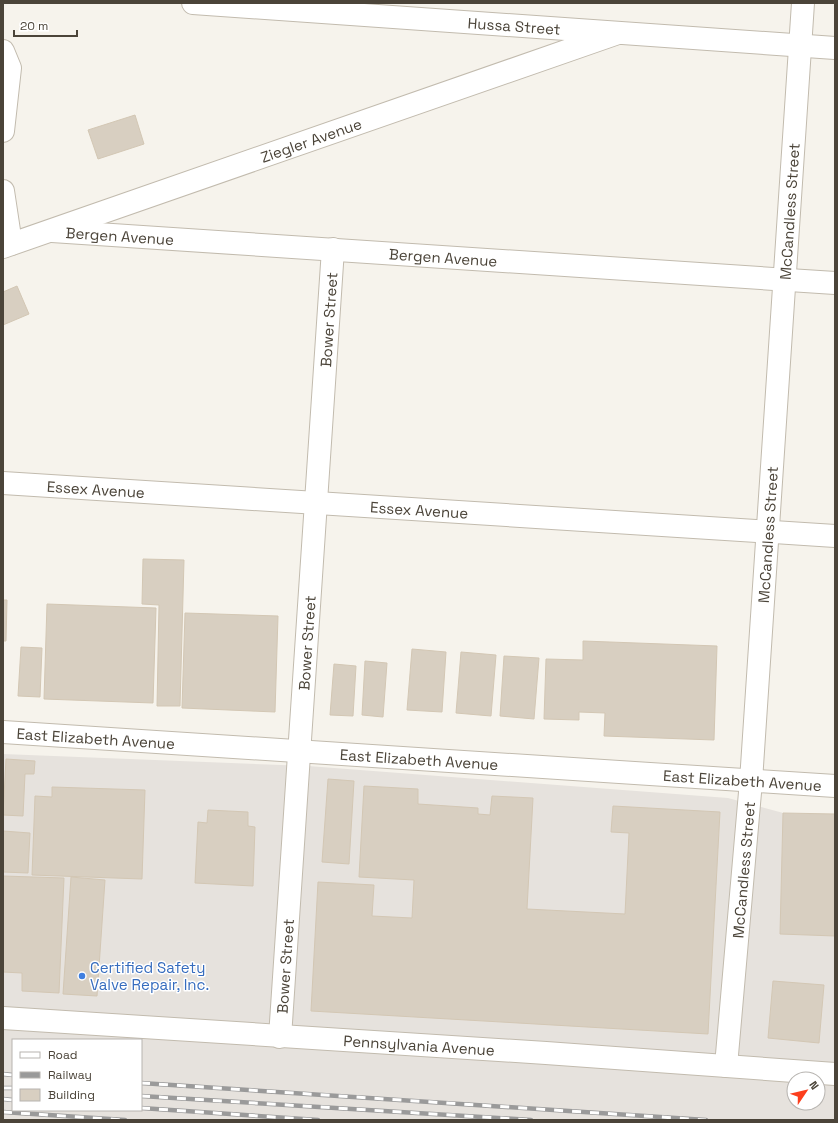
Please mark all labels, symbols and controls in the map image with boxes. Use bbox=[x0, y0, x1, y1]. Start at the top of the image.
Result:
scale bar bbox=[14, 12, 77, 38]
street label: Hussa Street bbox=[467, 13, 561, 38]
text: 20 m bbox=[20, 18, 48, 34]
street label: Ziegler Avenue bbox=[258, 113, 364, 166]
street label: McCandless Street bbox=[775, 142, 803, 280]
street label: Bergen Avenue bbox=[65, 222, 175, 249]
street label: Bergen Avenue bbox=[388, 244, 498, 270]
street label: Bower Street bbox=[316, 271, 341, 368]
street label: McCandless Street bbox=[753, 465, 782, 604]
street label: Essex Avenue bbox=[46, 476, 146, 502]
street label: Essex Avenue bbox=[370, 497, 469, 522]
street label: Bower Street bbox=[294, 595, 319, 691]
street label: East Elizabeth Avenue bbox=[16, 723, 176, 753]
street label: East Elizabeth Avenue bbox=[339, 744, 499, 774]
street label: East Elizabeth Avenue bbox=[663, 765, 822, 795]
street label: McCandless Street bbox=[728, 800, 759, 939]
street label: Bower Street bbox=[272, 918, 297, 1014]
place label: Certified Safety Valve Repair, Inc. bbox=[90, 958, 209, 994]
marker: Certified Safety Valve Repair, Inc. bbox=[77, 971, 87, 981]
street label: Pennsylvania Avenue bbox=[343, 1030, 495, 1059]
legend bbox=[12, 1039, 142, 1111]
text: Road bbox=[48, 1047, 77, 1063]
text: Railway bbox=[48, 1067, 92, 1083]
north arrow bbox=[786, 1071, 826, 1111]
text: N bbox=[806, 1078, 822, 1092]
text: Building bbox=[48, 1087, 95, 1103]

